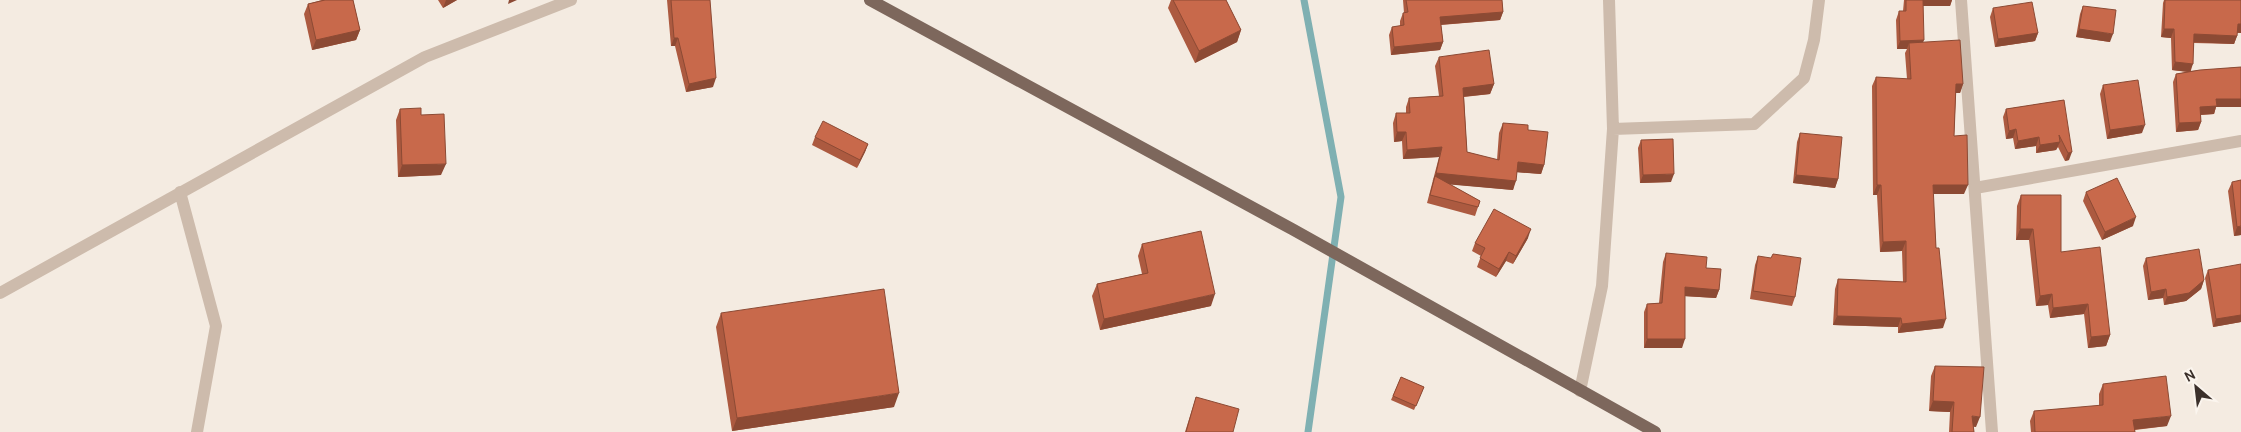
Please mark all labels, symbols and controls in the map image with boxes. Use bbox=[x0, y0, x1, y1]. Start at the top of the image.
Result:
north arrow bbox=[2171, 362, 2221, 412]
text: N bbox=[2181, 365, 2198, 386]

